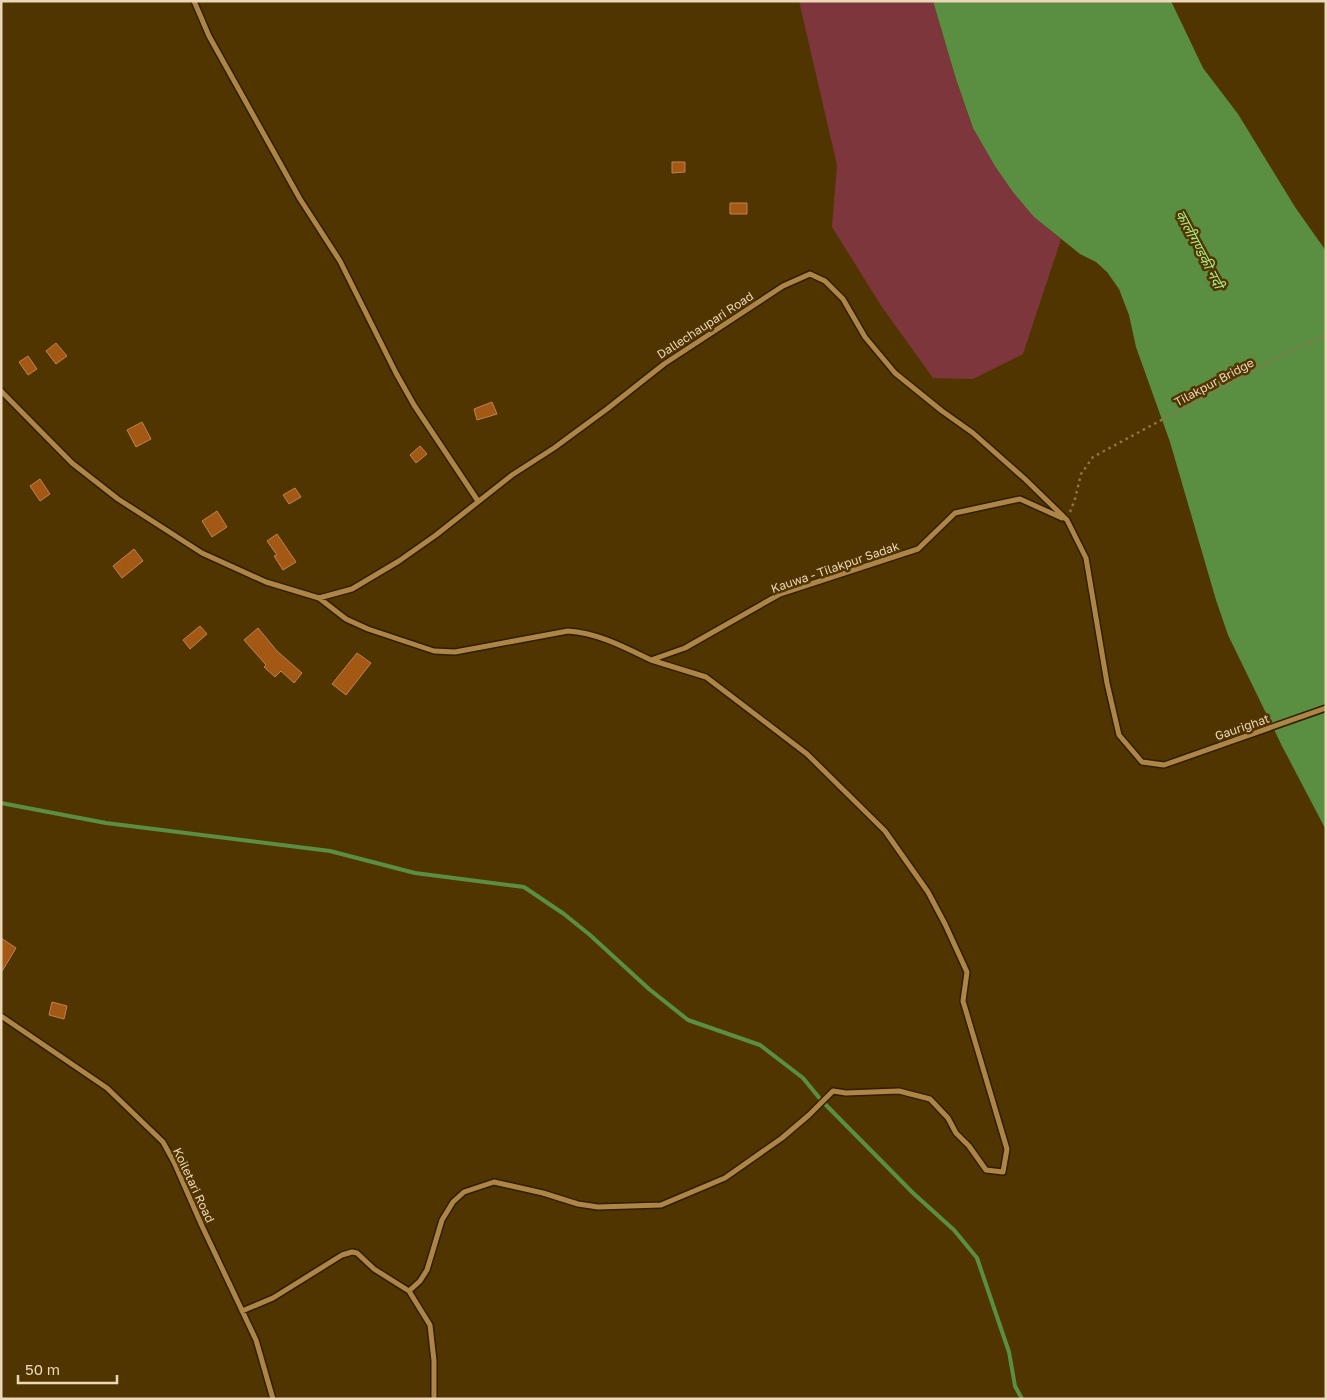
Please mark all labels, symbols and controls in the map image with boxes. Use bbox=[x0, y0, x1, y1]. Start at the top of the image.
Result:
water label: कालीगण्डकी नदी bbox=[1172, 207, 1229, 294]
street label: Dallechaupari Road bbox=[654, 288, 756, 362]
street label: Tilakpur Bridge bbox=[1172, 355, 1256, 409]
street label: Kauwa - Tilakpur Sadak bbox=[769, 538, 901, 596]
street label: Gaurighat bbox=[1213, 711, 1271, 743]
street label: Koiletari Road bbox=[170, 1145, 218, 1225]
scale bar bbox=[18, 1352, 116, 1384]
text: 50 m bbox=[25, 1360, 60, 1378]

